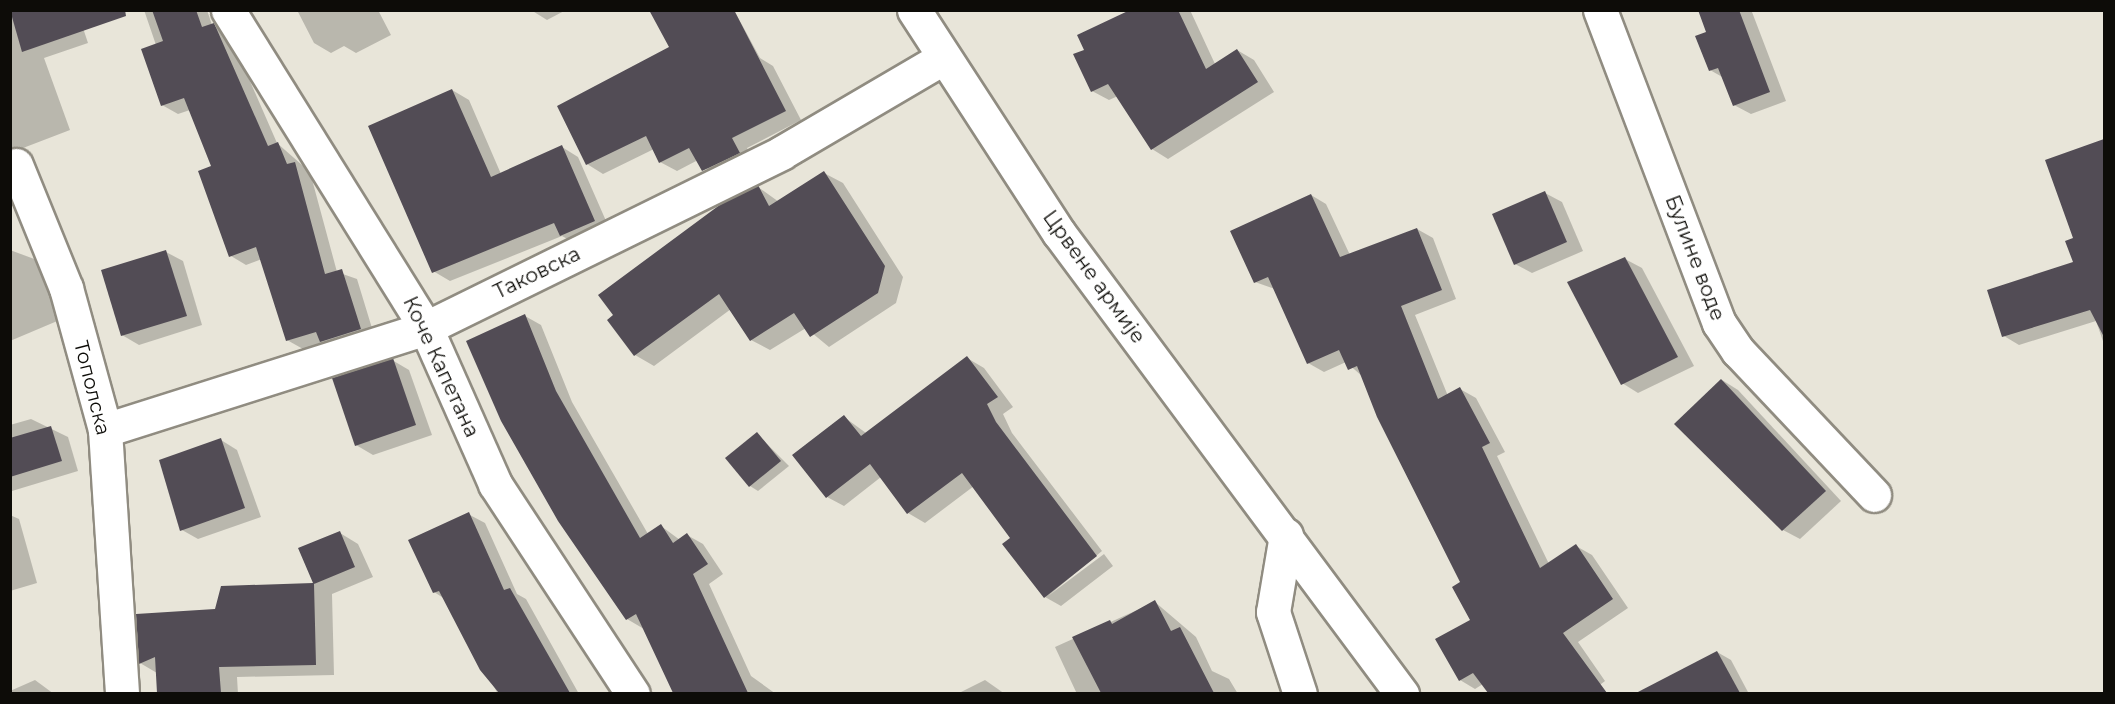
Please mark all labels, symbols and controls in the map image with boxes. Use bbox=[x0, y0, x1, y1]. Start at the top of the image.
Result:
street label: Булине воде bbox=[1660, 192, 1730, 324]
street label: Црвене армије bbox=[1038, 206, 1150, 348]
street label: Таковска bbox=[490, 242, 584, 304]
street label: Коче Капетана bbox=[398, 293, 484, 441]
street label: Тополска bbox=[69, 338, 115, 438]

